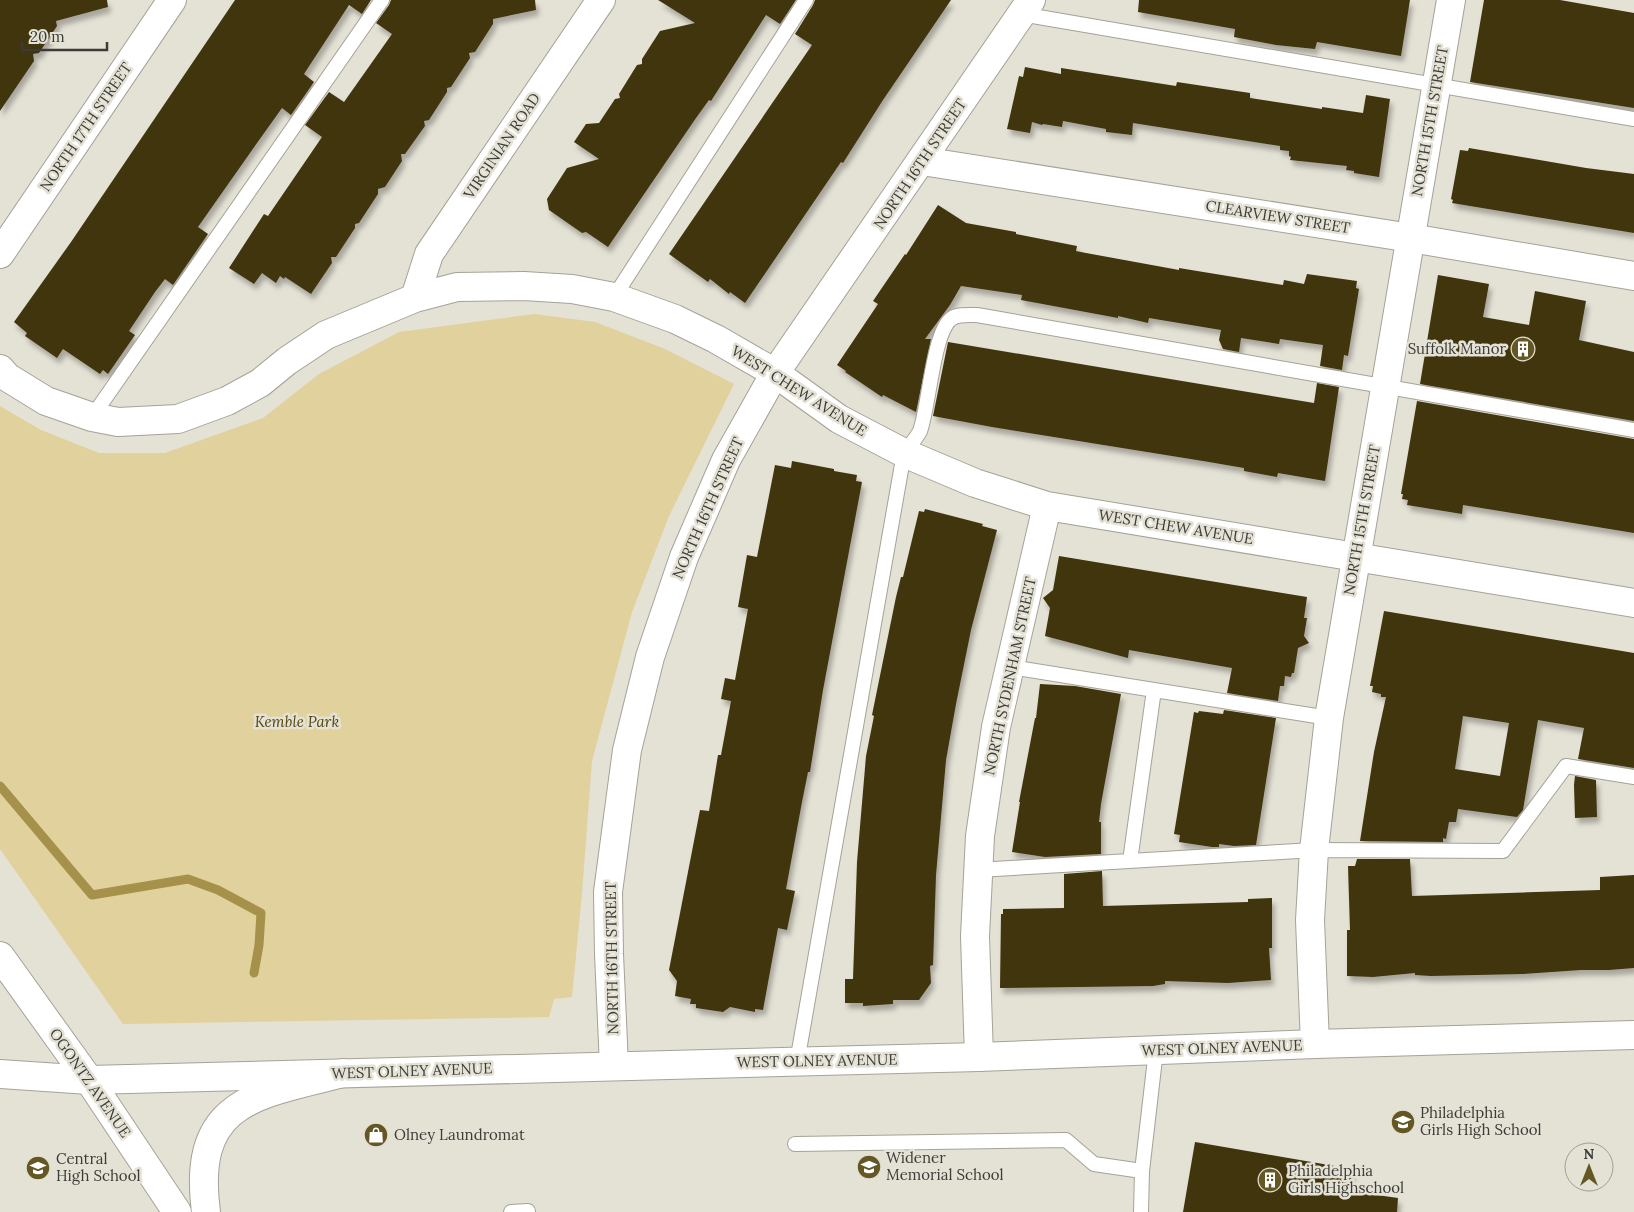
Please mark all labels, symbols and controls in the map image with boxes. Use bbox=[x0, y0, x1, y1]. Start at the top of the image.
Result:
scale bar bbox=[22, 20, 108, 52]
text: 20 m bbox=[30, 27, 65, 46]
street label: NORTH 15TH STREET bbox=[1407, 44, 1452, 198]
street label: NORTH 17TH STREET bbox=[35, 58, 136, 195]
street label: VIRGINIAN ROAD bbox=[459, 89, 544, 203]
street label: NORTH 16TH STREET bbox=[869, 95, 970, 232]
street label: CLEARVIEW STREET bbox=[1204, 196, 1352, 237]
building icon: Suffolk Manor bbox=[1510, 336, 1536, 362]
place label: Suffolk Manor bbox=[1408, 339, 1507, 358]
street label: WEST CHEW AVENUE bbox=[728, 341, 871, 440]
street label: NORTH 16TH STREET bbox=[668, 434, 747, 582]
street label: NORTH 15TH STREET bbox=[1339, 443, 1384, 597]
street label: WEST CHEW AVENUE bbox=[1097, 505, 1255, 548]
street label: NORTH SYDENHAM STREET bbox=[979, 575, 1040, 777]
park label: Kemble Park bbox=[255, 712, 339, 731]
street label: NORTH 16TH STREET bbox=[601, 881, 622, 1035]
street label: OGONTZ AVENUE bbox=[46, 1024, 135, 1141]
street label: WEST OLNEY AVENUE bbox=[1141, 1035, 1303, 1060]
street label: WEST OLNEY AVENUE bbox=[736, 1050, 898, 1071]
street label: WEST OLNEY AVENUE bbox=[331, 1058, 493, 1083]
place label: Philadelphia Girls High School bbox=[1420, 1103, 1542, 1139]
school or university icon: Philadelphia Girls High School bbox=[1390, 1109, 1416, 1135]
shop icon: Olney Laundromat bbox=[363, 1122, 389, 1148]
place label: Olney Laundromat bbox=[394, 1125, 525, 1144]
north arrow bbox=[1564, 1142, 1614, 1192]
text: N bbox=[1584, 1145, 1595, 1163]
place label: Widener Memorial School bbox=[886, 1148, 1004, 1184]
place label: Central High School bbox=[56, 1149, 141, 1185]
school or university icon: Widener Memorial School bbox=[856, 1154, 882, 1180]
school or university icon: Central High School bbox=[25, 1155, 51, 1181]
place label: Philadelphia Girls Highschool bbox=[1288, 1161, 1404, 1197]
building icon: Philadelphia Girls Highschool bbox=[1257, 1167, 1283, 1193]

